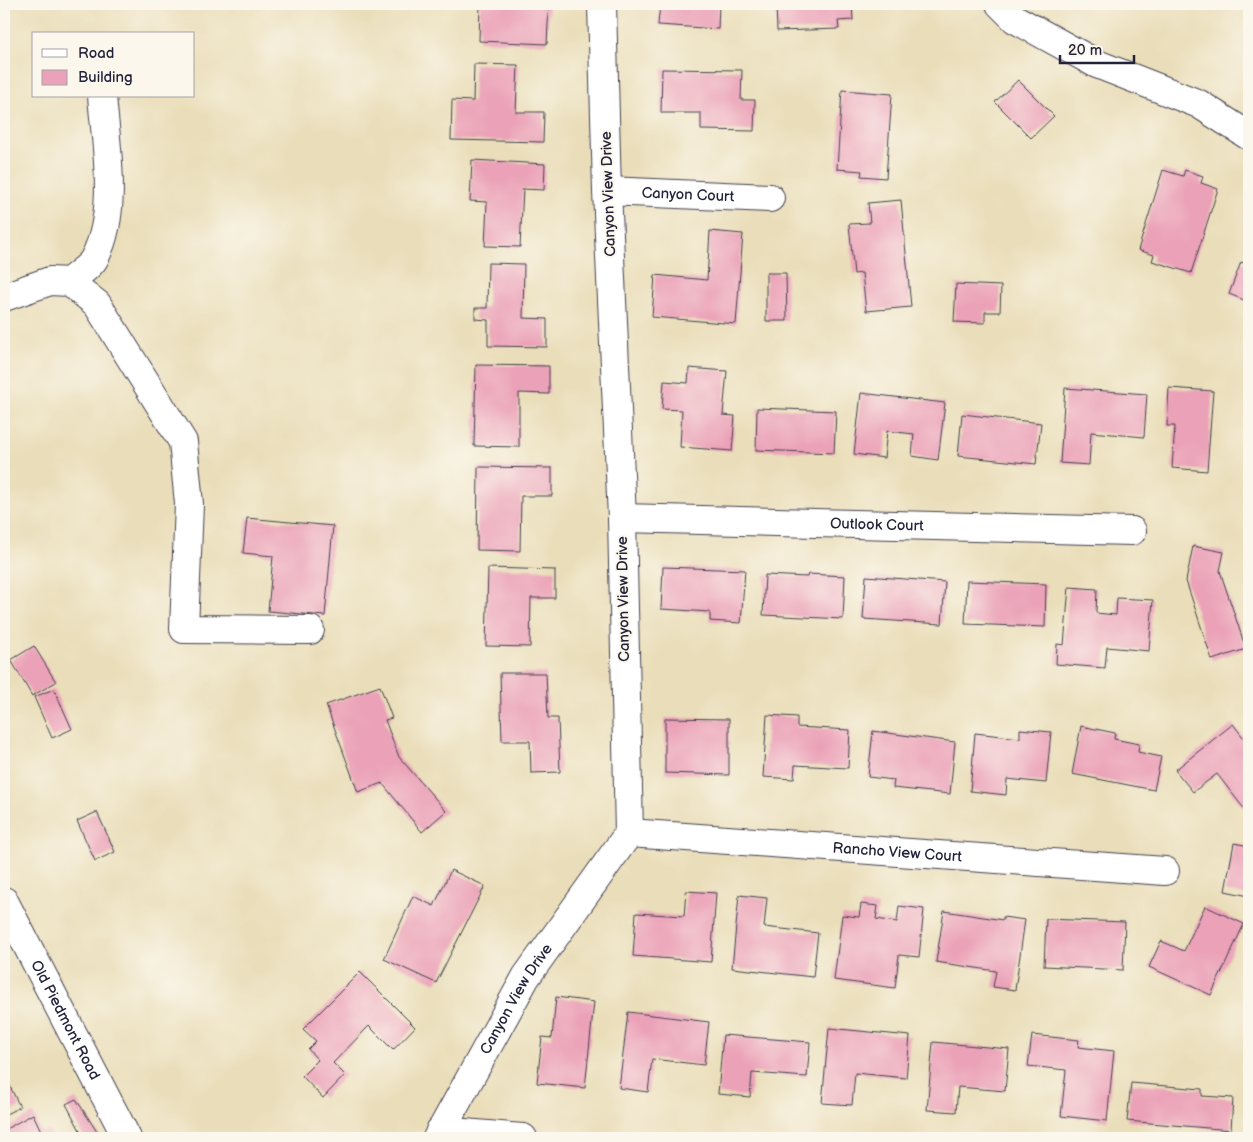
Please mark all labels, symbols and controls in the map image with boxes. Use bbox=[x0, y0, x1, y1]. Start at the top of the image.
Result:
legend bbox=[32, 32, 195, 98]
scale bar bbox=[1060, 32, 1134, 64]
text: 20 m bbox=[1068, 41, 1102, 60]
text: Road bbox=[78, 44, 114, 63]
text: Building bbox=[78, 68, 133, 87]
street label: Canyon View Drive bbox=[597, 131, 620, 257]
street label: Canyon Court bbox=[641, 183, 735, 206]
street label: Outlook Court bbox=[830, 514, 924, 536]
street label: Canyon View Drive bbox=[613, 536, 634, 662]
street label: Rancho View Court bbox=[832, 838, 963, 867]
street label: Canyon View Drive bbox=[476, 940, 557, 1058]
street label: Old Piedmont Road bbox=[26, 957, 104, 1083]

